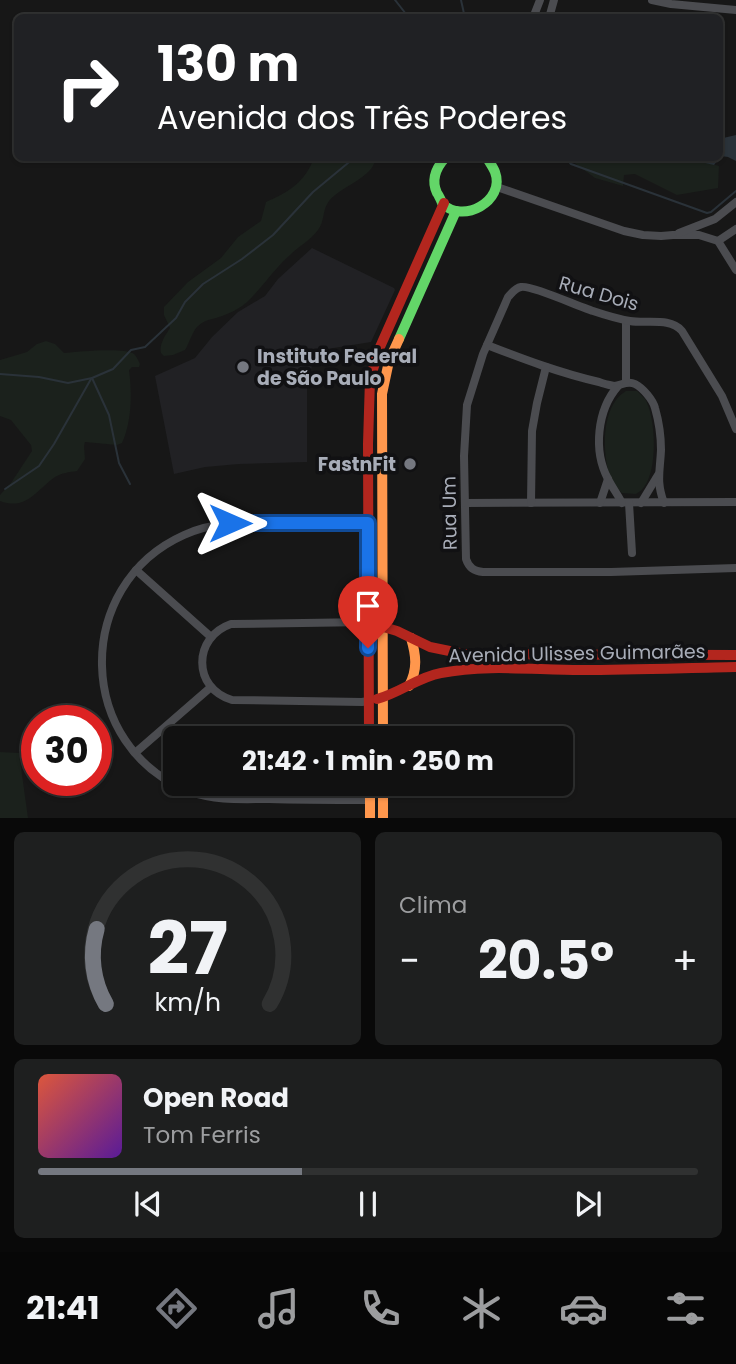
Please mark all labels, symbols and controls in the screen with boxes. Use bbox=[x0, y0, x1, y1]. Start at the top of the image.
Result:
text: 130 m bbox=[157, 30, 299, 98]
icon: right bbox=[42, 42, 133, 133]
text: Avenida dos Três Poderes bbox=[157, 95, 567, 140]
street label: Rua Dois bbox=[556, 269, 642, 318]
place label: Instituto Federal de São Paulo bbox=[257, 343, 417, 392]
marker: Instituto Federal de São Paulo bbox=[235, 359, 251, 375]
place label: FastnFit bbox=[318, 451, 396, 478]
marker: FastnFit bbox=[402, 456, 418, 472]
street label: Rua Um bbox=[435, 476, 464, 550]
position arrow bbox=[193, 486, 267, 560]
pin bbox=[338, 576, 398, 648]
icon: arrive bbox=[349, 587, 387, 625]
street label: Avenida Ulisses Guimarães bbox=[448, 638, 706, 669]
speed limit sign: 30 bbox=[21, 705, 112, 796]
text: 21:42 · 1 min · 250 m bbox=[242, 743, 494, 779]
text: Clima bbox=[399, 889, 467, 921]
text: 27 bbox=[147, 899, 228, 1000]
text: 20.5° bbox=[478, 924, 614, 997]
text: − bbox=[399, 934, 420, 987]
text: + bbox=[672, 934, 698, 987]
text: km/h bbox=[154, 985, 221, 1020]
text: Open Road bbox=[143, 1080, 289, 1116]
text: Tom Ferris bbox=[143, 1119, 261, 1151]
icon: previous bbox=[129, 1185, 167, 1223]
icon: pause bbox=[349, 1185, 387, 1223]
icon: next bbox=[569, 1185, 607, 1223]
icon: directions bbox=[152, 1284, 201, 1333]
icon: music bbox=[254, 1284, 303, 1333]
icon: phone bbox=[356, 1284, 405, 1333]
icon: climate bbox=[457, 1284, 506, 1333]
icon: car bbox=[559, 1284, 608, 1333]
icon: filters bbox=[661, 1284, 710, 1333]
text: 21:41 bbox=[26, 1285, 99, 1330]

